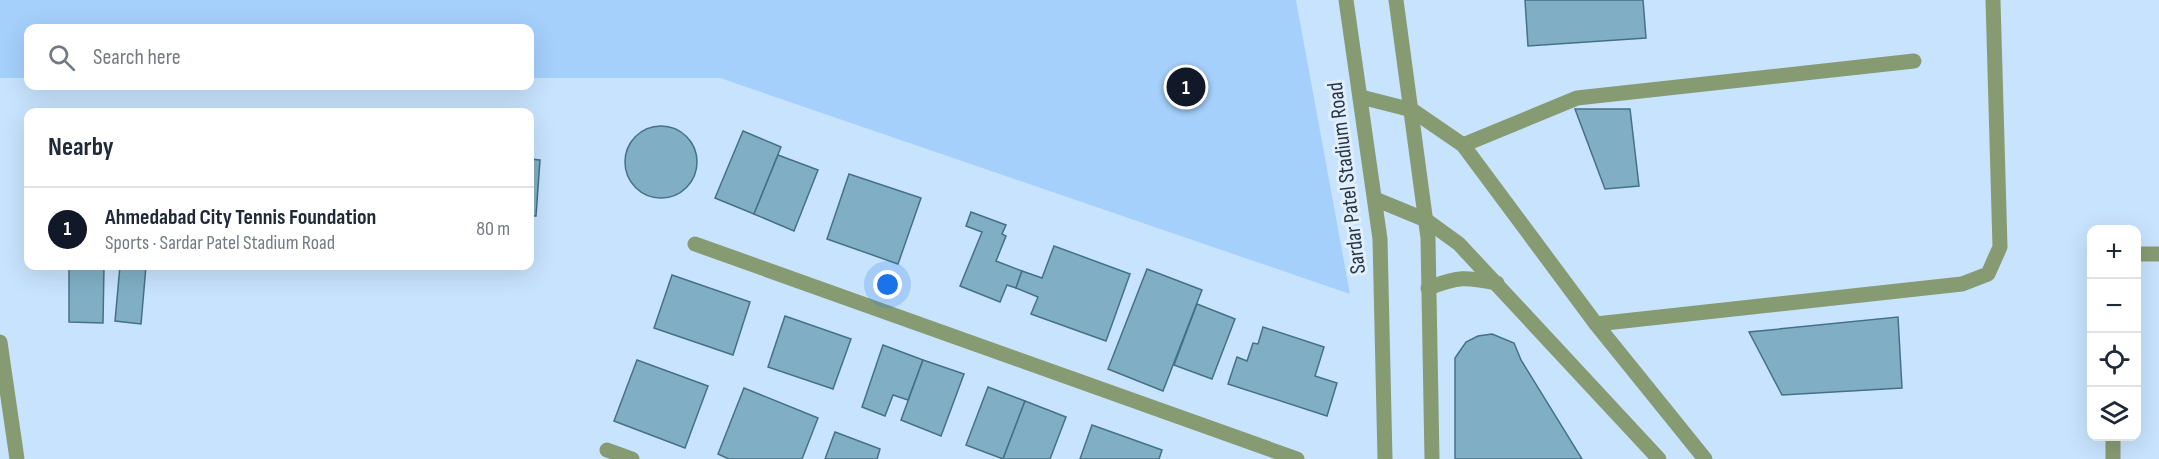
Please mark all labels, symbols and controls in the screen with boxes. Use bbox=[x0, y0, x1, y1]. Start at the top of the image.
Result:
search box bbox=[24, 24, 534, 90]
icon: search bbox=[45, 41, 78, 74]
text: Search here bbox=[93, 44, 180, 71]
pin: 1 bbox=[1166, 64, 1206, 110]
street label: Sardar Patel Stadium Road bbox=[1322, 81, 1372, 275]
text: Nearby bbox=[48, 132, 114, 163]
text: Ahmedabad City Tennis Foundation bbox=[105, 204, 376, 231]
text: 1 bbox=[64, 217, 71, 241]
text: 80 m bbox=[476, 217, 510, 241]
map controls bbox=[2087, 225, 2141, 441]
button: + bbox=[2087, 225, 2141, 279]
text: Sports · Sardar Patel Stadium Road bbox=[105, 231, 335, 255]
your location bbox=[873, 270, 902, 299]
button: − bbox=[2087, 279, 2141, 333]
button: locate bbox=[2087, 333, 2141, 387]
button: layers bbox=[2087, 387, 2141, 441]

